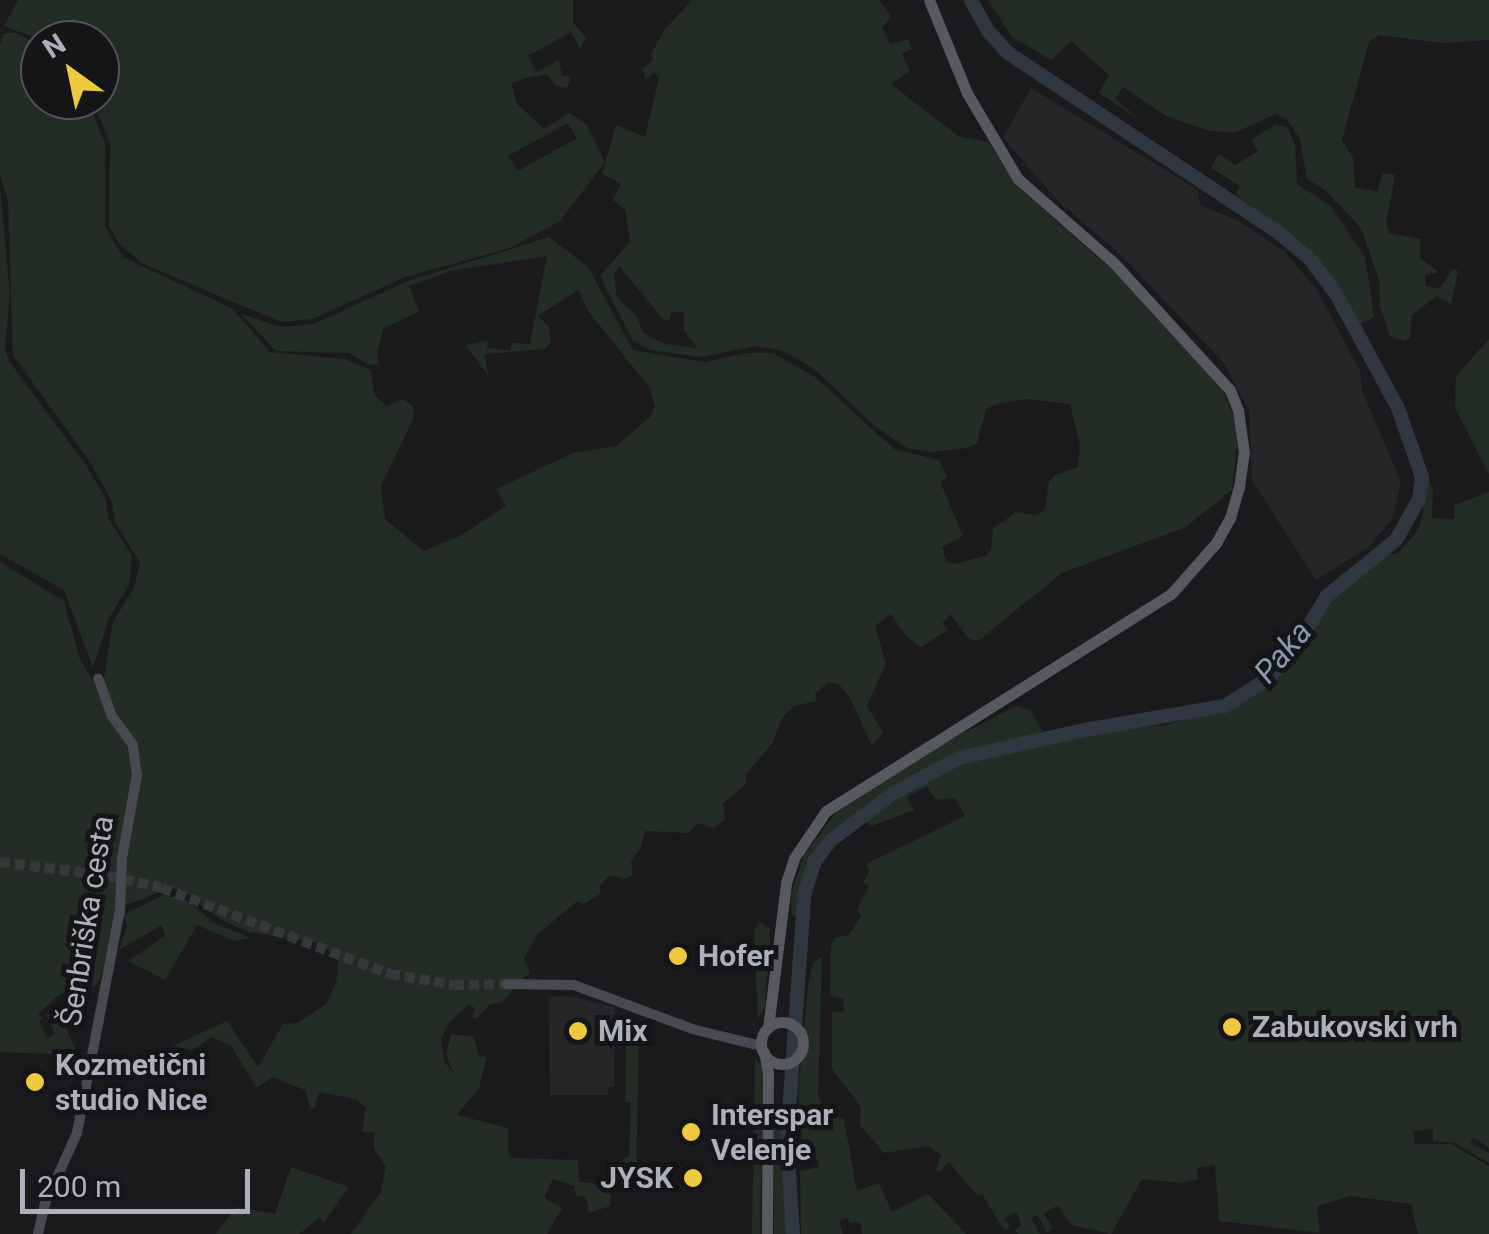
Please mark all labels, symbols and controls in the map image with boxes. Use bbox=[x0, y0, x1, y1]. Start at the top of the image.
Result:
north arrow bbox=[20, 20, 120, 120]
text: N bbox=[37, 27, 72, 65]
water label: Paka bbox=[1246, 613, 1320, 691]
street label: Šenbriška cesta bbox=[53, 813, 121, 1029]
place label: Hofer bbox=[698, 938, 774, 974]
marker: Hofer bbox=[667, 945, 689, 967]
place label: Zabukovski vrh bbox=[1252, 1009, 1458, 1045]
place label: Mix bbox=[598, 1013, 647, 1049]
marker: Zabukovski vrh bbox=[1221, 1016, 1243, 1038]
marker: Mix bbox=[567, 1020, 589, 1042]
place label: Kozmetični studio Nice bbox=[55, 1047, 208, 1118]
marker: Kozmetični studio Nice bbox=[24, 1071, 46, 1093]
place label: Interspar Velenje bbox=[711, 1097, 833, 1168]
marker: Interspar Velenje bbox=[680, 1121, 702, 1143]
scale bar bbox=[25, 1149, 255, 1211]
place label: JYSK bbox=[600, 1160, 673, 1196]
marker: JYSK bbox=[682, 1167, 704, 1189]
text: 200 m bbox=[37, 1169, 121, 1204]

